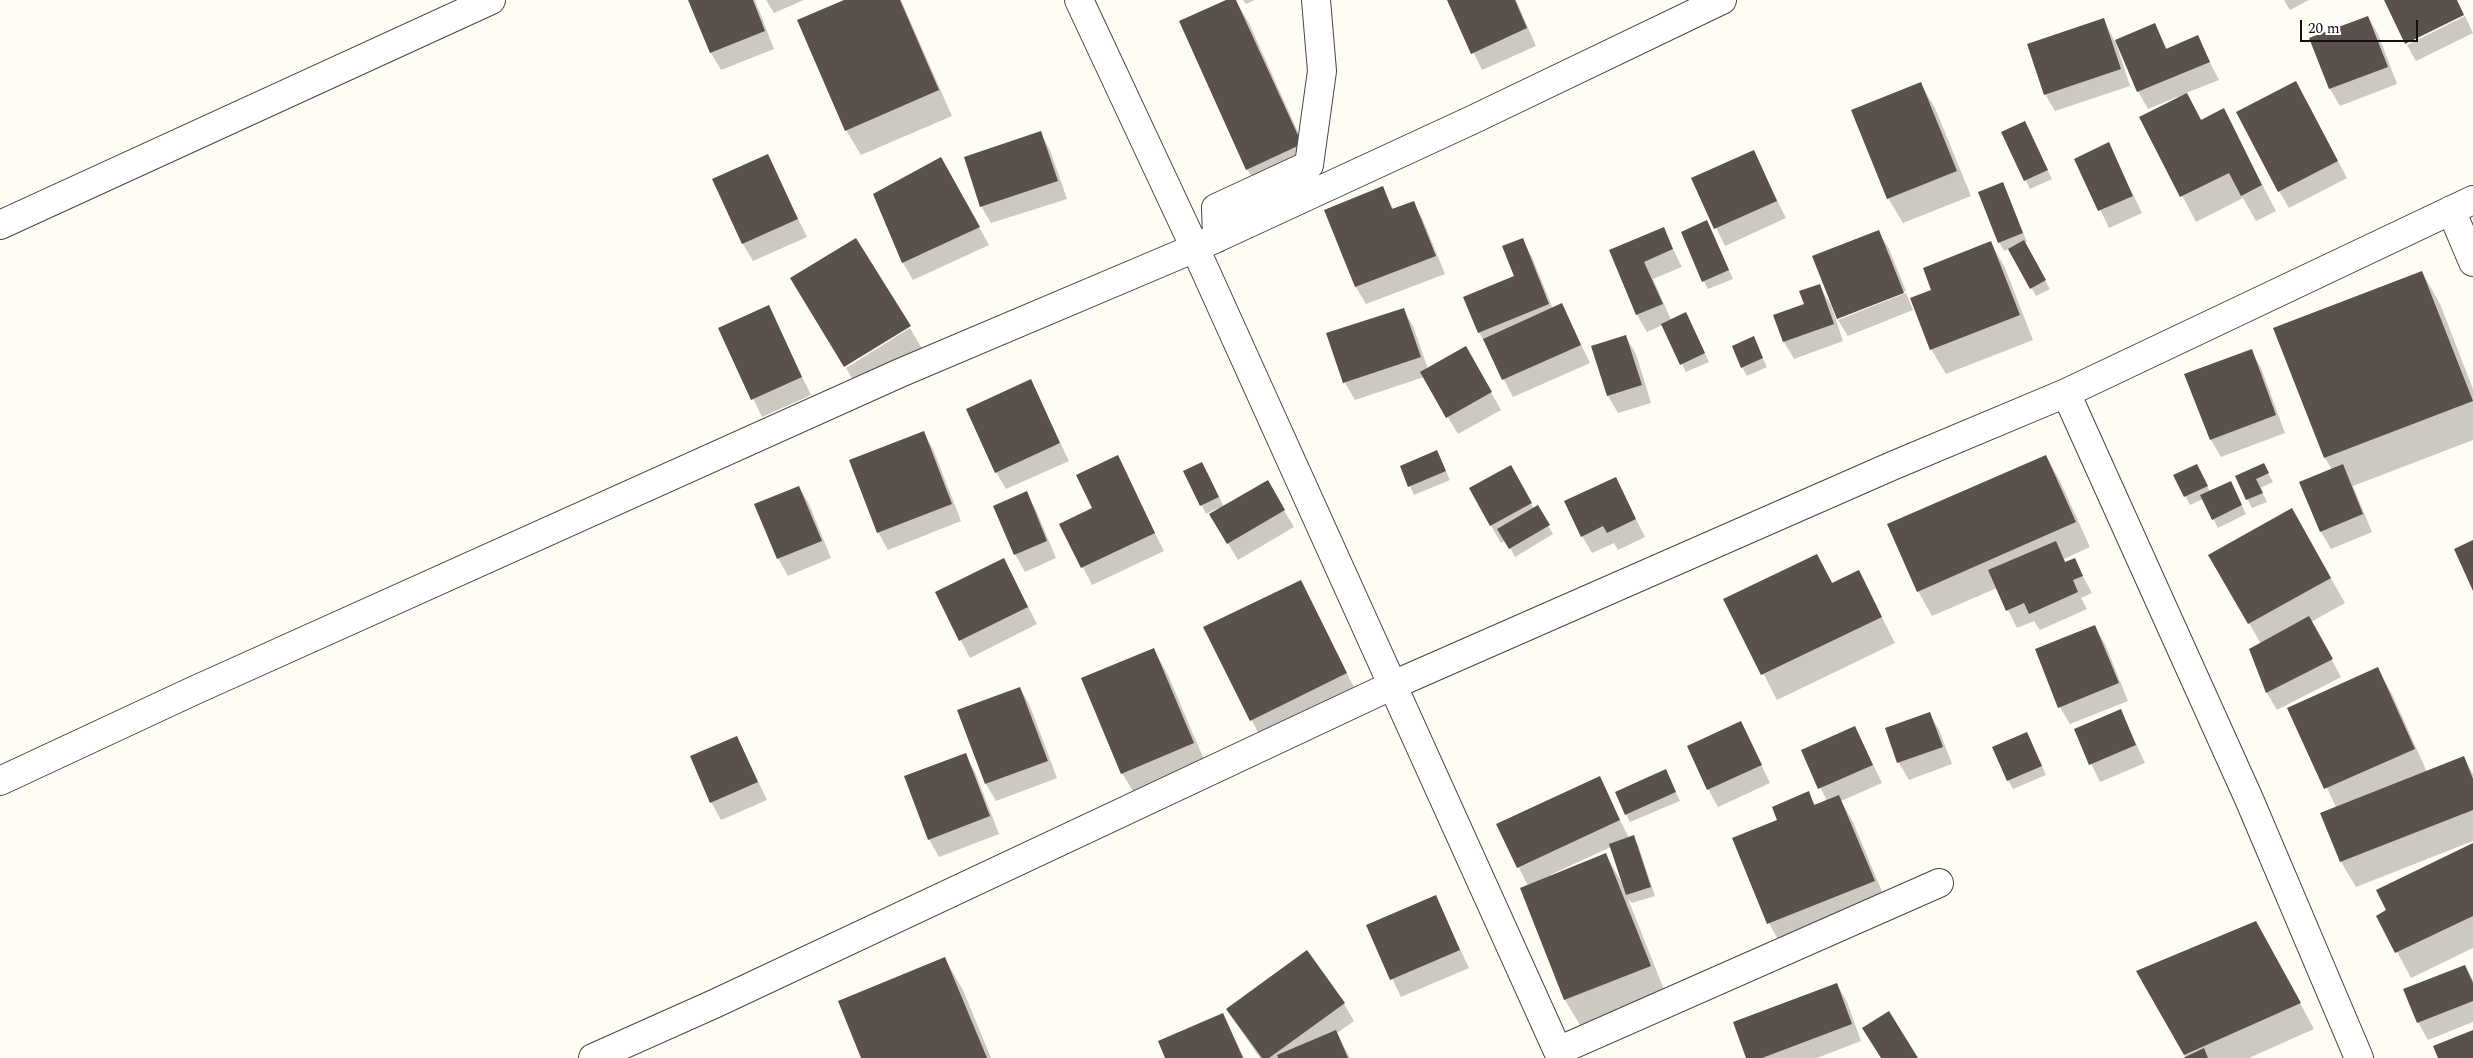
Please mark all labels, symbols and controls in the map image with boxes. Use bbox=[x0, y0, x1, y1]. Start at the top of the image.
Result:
scale bar bbox=[2303, 10, 2420, 42]
text: 20 m bbox=[2308, 17, 2340, 40]

